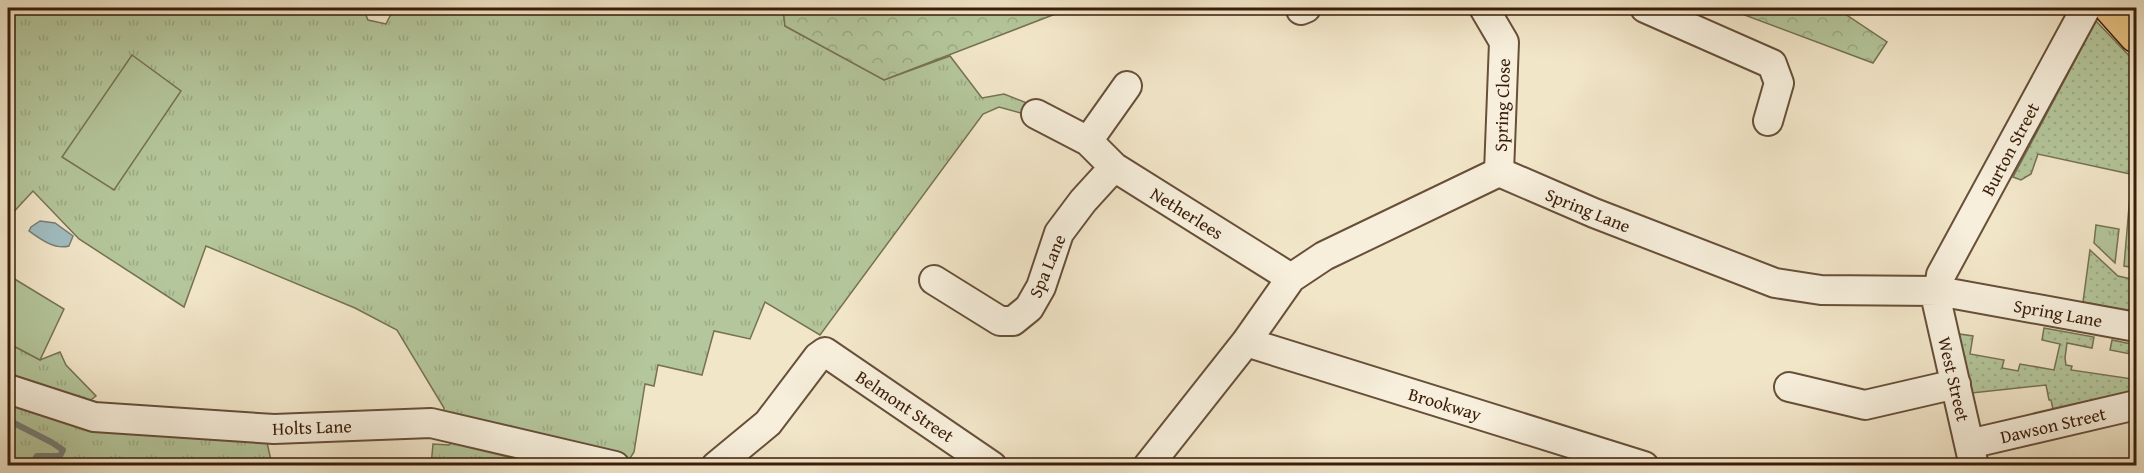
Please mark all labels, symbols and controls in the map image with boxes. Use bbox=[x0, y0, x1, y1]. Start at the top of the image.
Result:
street label: Spring Close bbox=[1487, 58, 1517, 152]
street label: Burton Street bbox=[1974, 97, 2046, 201]
street label: Netherlees bbox=[1145, 180, 1229, 246]
street label: Spring Lane bbox=[1541, 181, 1635, 239]
street label: Spa Lane bbox=[1022, 230, 1072, 302]
street label: Spring Lane bbox=[2011, 292, 2105, 334]
street label: West Street bbox=[1931, 334, 1977, 425]
street label: Belmont Street bbox=[850, 363, 960, 449]
street label: Brookway bbox=[1405, 380, 1485, 428]
street label: Dawson Street bbox=[1997, 400, 2109, 450]
street label: Holts Lane bbox=[272, 412, 352, 442]

